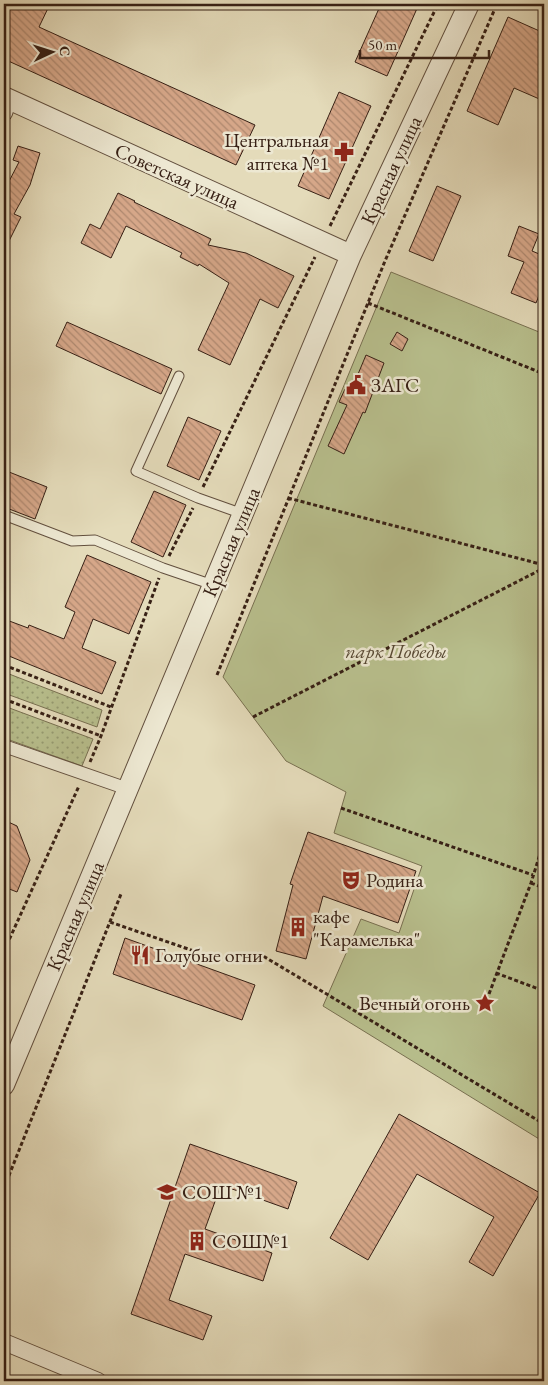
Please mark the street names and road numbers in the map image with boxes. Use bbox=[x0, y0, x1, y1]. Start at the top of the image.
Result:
street label: Красная улица bbox=[354, 111, 428, 229]
street label: Советская улица bbox=[111, 137, 243, 215]
street label: Красная улица bbox=[196, 483, 266, 601]
street label: Красная улица bbox=[40, 857, 110, 975]

